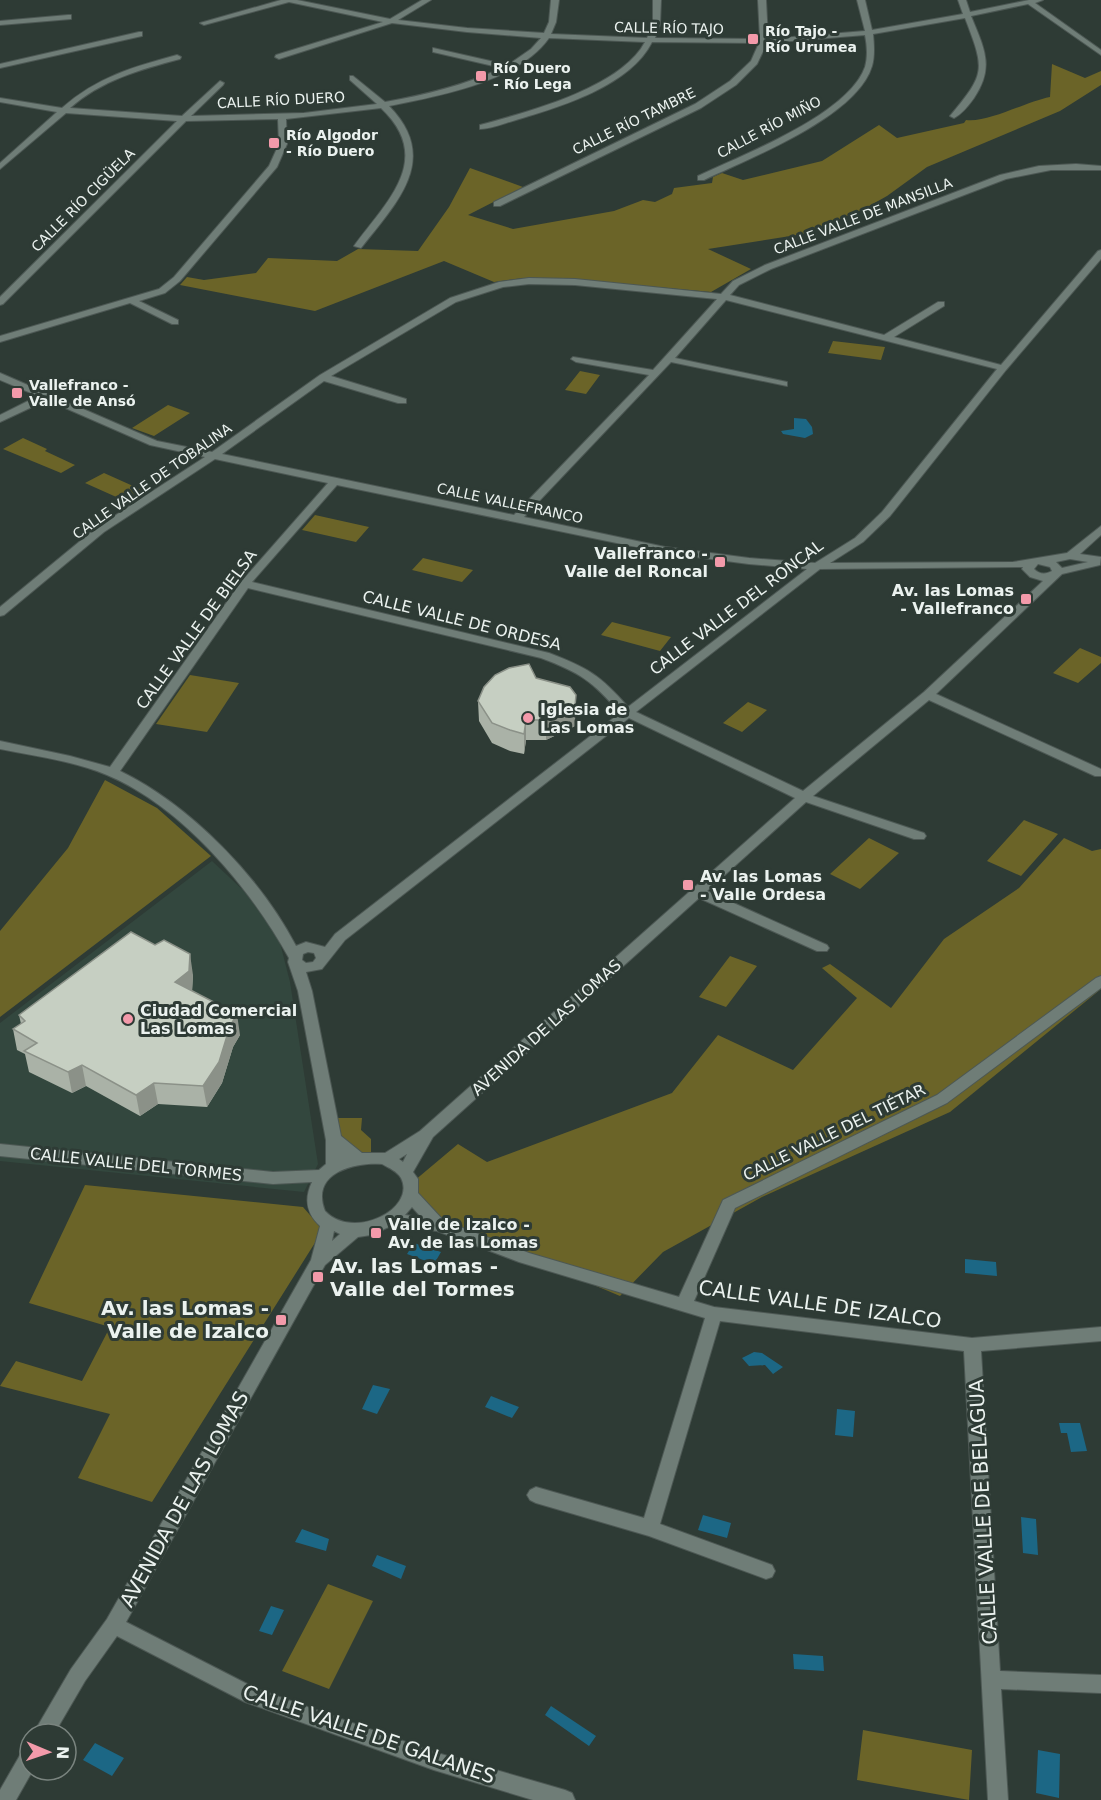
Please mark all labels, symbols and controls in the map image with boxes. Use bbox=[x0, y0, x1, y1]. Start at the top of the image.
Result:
street label: CALLE RÍO TAJO bbox=[614, 19, 724, 37]
place label: Río Tajo - Río Urumea bbox=[765, 23, 857, 55]
marker: Río Tajo - Río Urumea bbox=[746, 32, 760, 46]
place label: Río Duero - Río Lega bbox=[493, 60, 572, 92]
marker: Río Duero - Río Lega bbox=[474, 69, 488, 83]
street label: CALLE RÍO TAMBRE bbox=[570, 84, 698, 158]
street label: CALLE RÍO DUERO bbox=[217, 89, 345, 111]
street label: CALLE RÍO MIÑO bbox=[714, 93, 824, 161]
place label: Río Algodor - Río Duero bbox=[286, 127, 378, 159]
marker: Río Algodor - Río Duero bbox=[267, 136, 281, 150]
street label: CALLE RÍO CIGÜELA bbox=[27, 144, 138, 255]
street label: CALLE VALLE DE MANSILLA bbox=[771, 174, 955, 258]
place label: Vallefranco - Valle de Ansó bbox=[29, 377, 136, 409]
marker: Vallefranco - Valle de Ansó bbox=[10, 386, 24, 400]
street label: CALLE VALLE DE TOBALINA bbox=[70, 420, 235, 542]
street label: CALLE VALLEFRANCO bbox=[435, 480, 585, 526]
street label: CALLE VALLE DEL RONCAL bbox=[646, 536, 827, 679]
place label: Vallefranco - Valle del Roncal bbox=[564, 544, 708, 581]
street label: CALLE VALLE DE BIELSA bbox=[132, 546, 261, 713]
marker: Vallefranco - Valle del Roncal bbox=[713, 555, 727, 569]
place label: Av. las Lomas - Vallefranco bbox=[892, 581, 1014, 618]
street label: CALLE VALLE DE ORDESA bbox=[361, 587, 563, 654]
marker: Av. las Lomas - Vallefranco bbox=[1019, 592, 1033, 606]
place label: Iglesia de Las Lomas bbox=[540, 700, 634, 737]
marker: Iglesia de Las Lomas bbox=[521, 711, 535, 725]
place label: Av. las Lomas - Valle Ordesa bbox=[700, 867, 826, 904]
marker: Av. las Lomas - Valle Ordesa bbox=[681, 878, 695, 892]
street label: AVENIDA DE LAS LOMAS bbox=[468, 955, 625, 1100]
place label: Ciudad Comercial Las Lomas bbox=[140, 1001, 297, 1038]
marker: Ciudad Comercial Las Lomas bbox=[121, 1012, 135, 1026]
street label: CALLE VALLE DEL TIÉTAR bbox=[740, 1080, 929, 1185]
street label: CALLE VALLE DEL TORMES bbox=[29, 1144, 243, 1185]
place label: Valle de Izalco - Av. de las Lomas bbox=[388, 1215, 538, 1252]
marker: Valle de Izalco - Av. de las Lomas bbox=[369, 1226, 383, 1240]
place label: Av. las Lomas - Valle del Tormes bbox=[330, 1254, 515, 1301]
marker: Av. las Lomas - Valle del Tormes bbox=[311, 1270, 325, 1284]
street label: CALLE VALLE DE IZALCO bbox=[697, 1275, 943, 1333]
place label: Av. las Lomas - Valle de Izalco bbox=[101, 1296, 269, 1343]
marker: Av. las Lomas - Valle de Izalco bbox=[274, 1313, 288, 1327]
street label: CALLE VALLE DE BELAGUA bbox=[964, 1378, 1002, 1645]
street label: AVENIDA DE LAS LOMAS bbox=[115, 1387, 253, 1611]
street label: CALLE VALLE DE GALANES bbox=[240, 1679, 498, 1789]
north arrow bbox=[18, 1722, 78, 1782]
text: N bbox=[53, 1745, 72, 1760]

